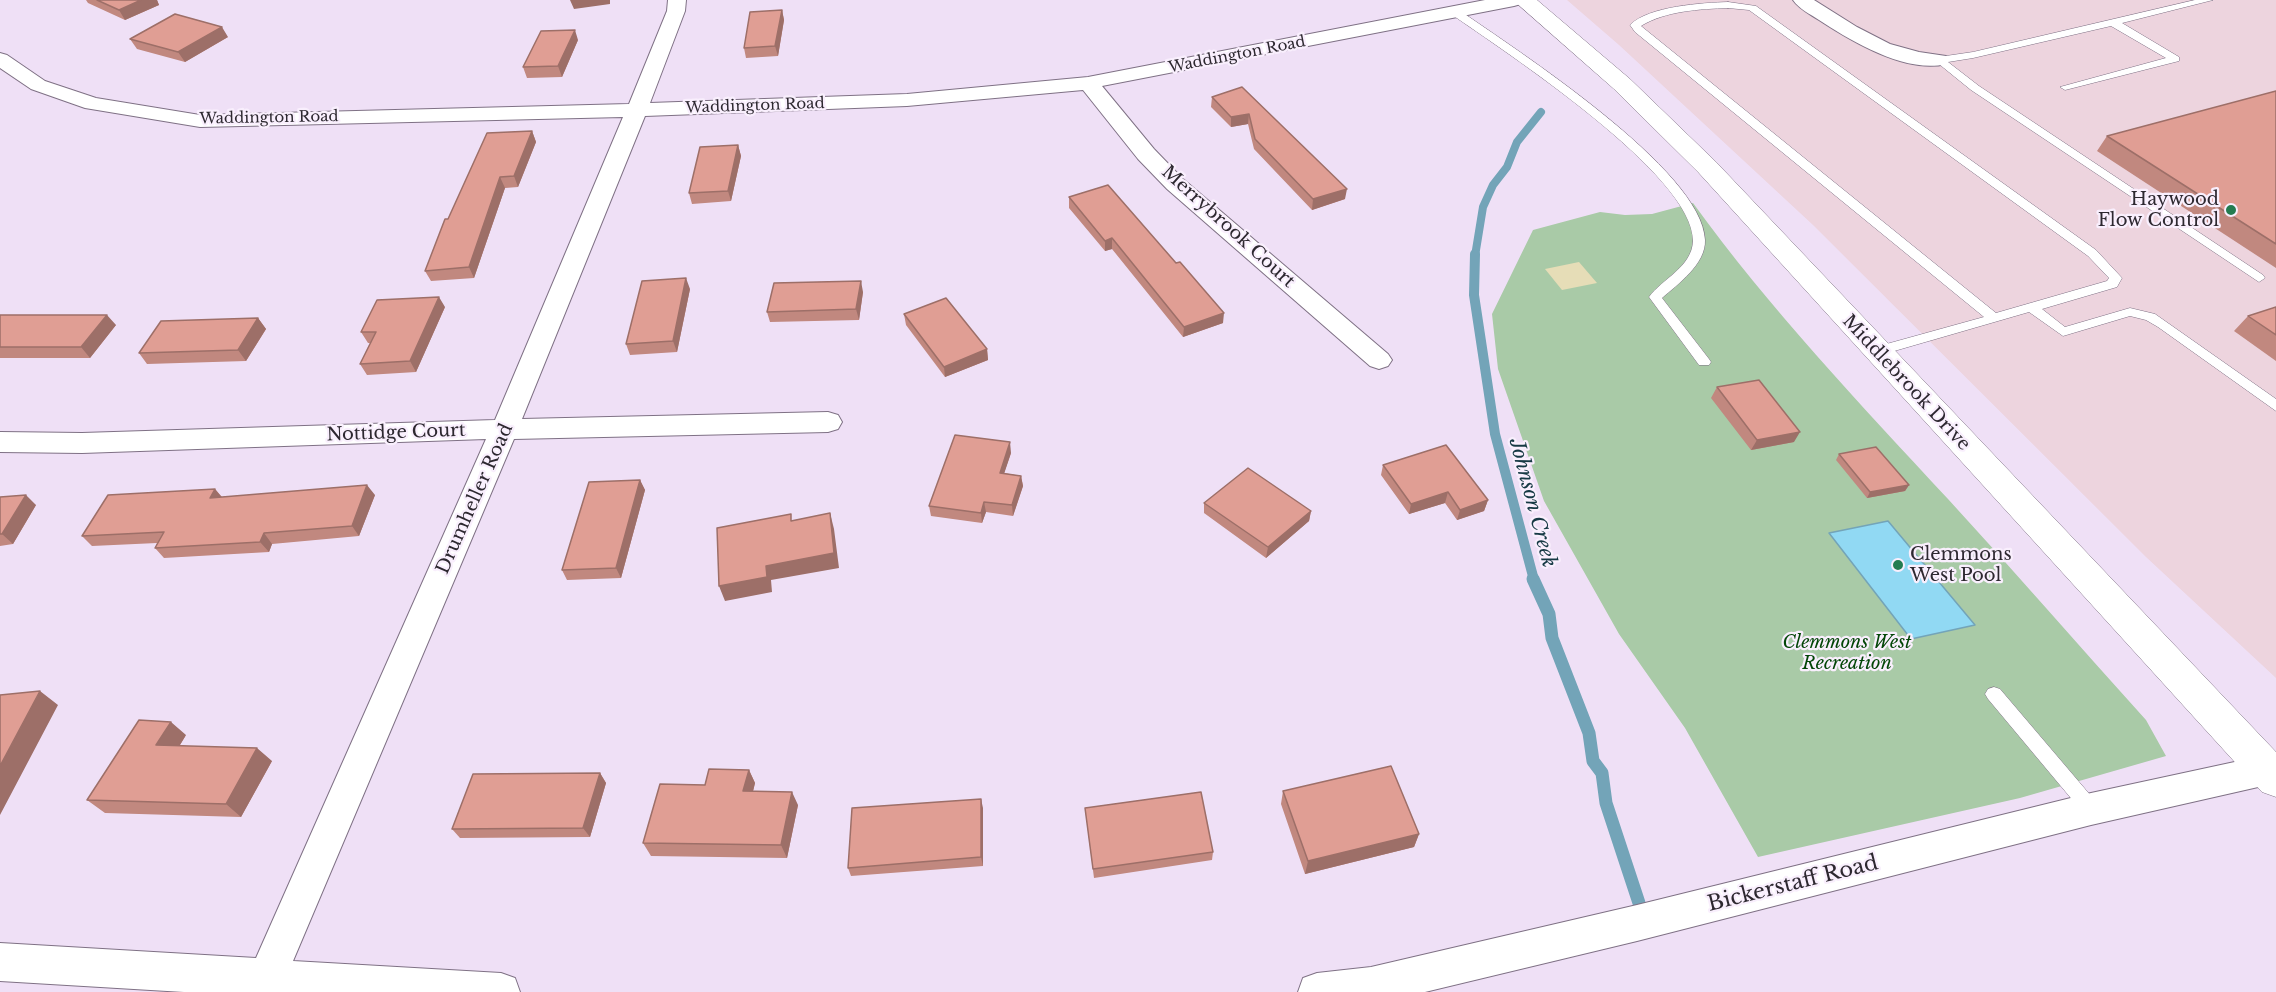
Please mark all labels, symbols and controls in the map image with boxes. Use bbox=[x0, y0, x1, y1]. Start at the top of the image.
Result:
street label: Waddington Road bbox=[1167, 33, 1307, 77]
street label: Waddington Road bbox=[685, 95, 825, 117]
street label: Waddington Road bbox=[199, 108, 339, 128]
street label: Merrybrook Court bbox=[1157, 162, 1299, 292]
place label: Haywood Flow Control bbox=[2098, 189, 2219, 232]
marker: Haywood Flow Control bbox=[2224, 203, 2238, 217]
street label: Middlebrook Drive bbox=[1838, 311, 1974, 455]
street label: Nottidge Court bbox=[326, 420, 466, 446]
street label: Drumheller Road bbox=[432, 421, 518, 577]
water label: Johnson Creek bbox=[1503, 436, 1561, 570]
place label: Clemmons West Pool bbox=[1910, 544, 2012, 586]
marker: Clemmons West Pool bbox=[1891, 558, 1905, 572]
park label: Clemmons West Recreation bbox=[1782, 632, 1912, 674]
street label: Bickerstaff Road bbox=[1705, 851, 1881, 917]

